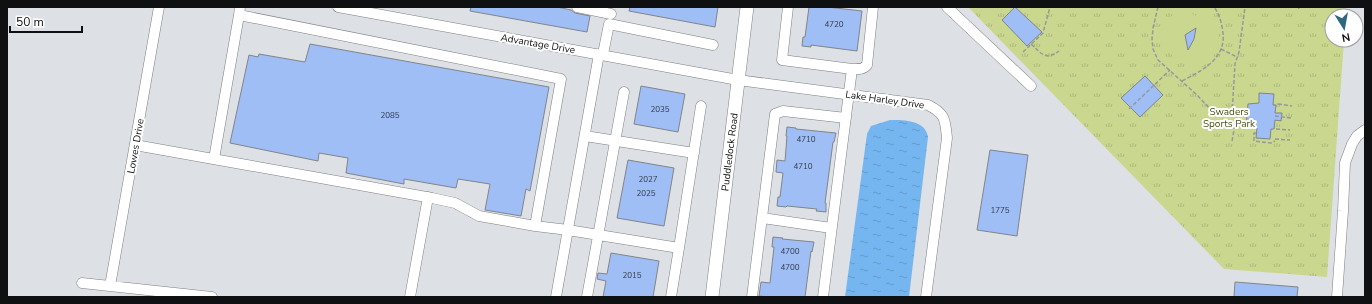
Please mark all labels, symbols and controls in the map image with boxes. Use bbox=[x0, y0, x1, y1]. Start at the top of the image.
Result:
scale bar bbox=[10, 8, 82, 34]
north arrow bbox=[1324, 8, 1364, 48]
text: 50 m bbox=[16, 14, 44, 30]
house number: 4720 bbox=[824, 19, 844, 30]
text: N bbox=[1340, 29, 1351, 45]
street label: Advantage Drive bbox=[499, 31, 576, 57]
street label: Lake Harley Drive bbox=[844, 88, 925, 112]
house number: 2035 bbox=[650, 104, 670, 115]
park label: Swaders Sports Park bbox=[1203, 105, 1256, 131]
house number: 2085 bbox=[380, 110, 400, 121]
street label: Puddledock Road bbox=[718, 112, 742, 192]
street label: Lowes Drive bbox=[124, 118, 148, 175]
house number: 4710 bbox=[796, 134, 816, 145]
house number: 4710 bbox=[793, 161, 813, 172]
house number: 2027 bbox=[638, 174, 658, 185]
house number: 2025 bbox=[636, 188, 656, 199]
house number: 1775 bbox=[990, 205, 1010, 216]
house number: 4700 bbox=[780, 246, 800, 257]
house number: 4700 bbox=[780, 262, 800, 273]
house number: 2015 bbox=[622, 270, 642, 281]

